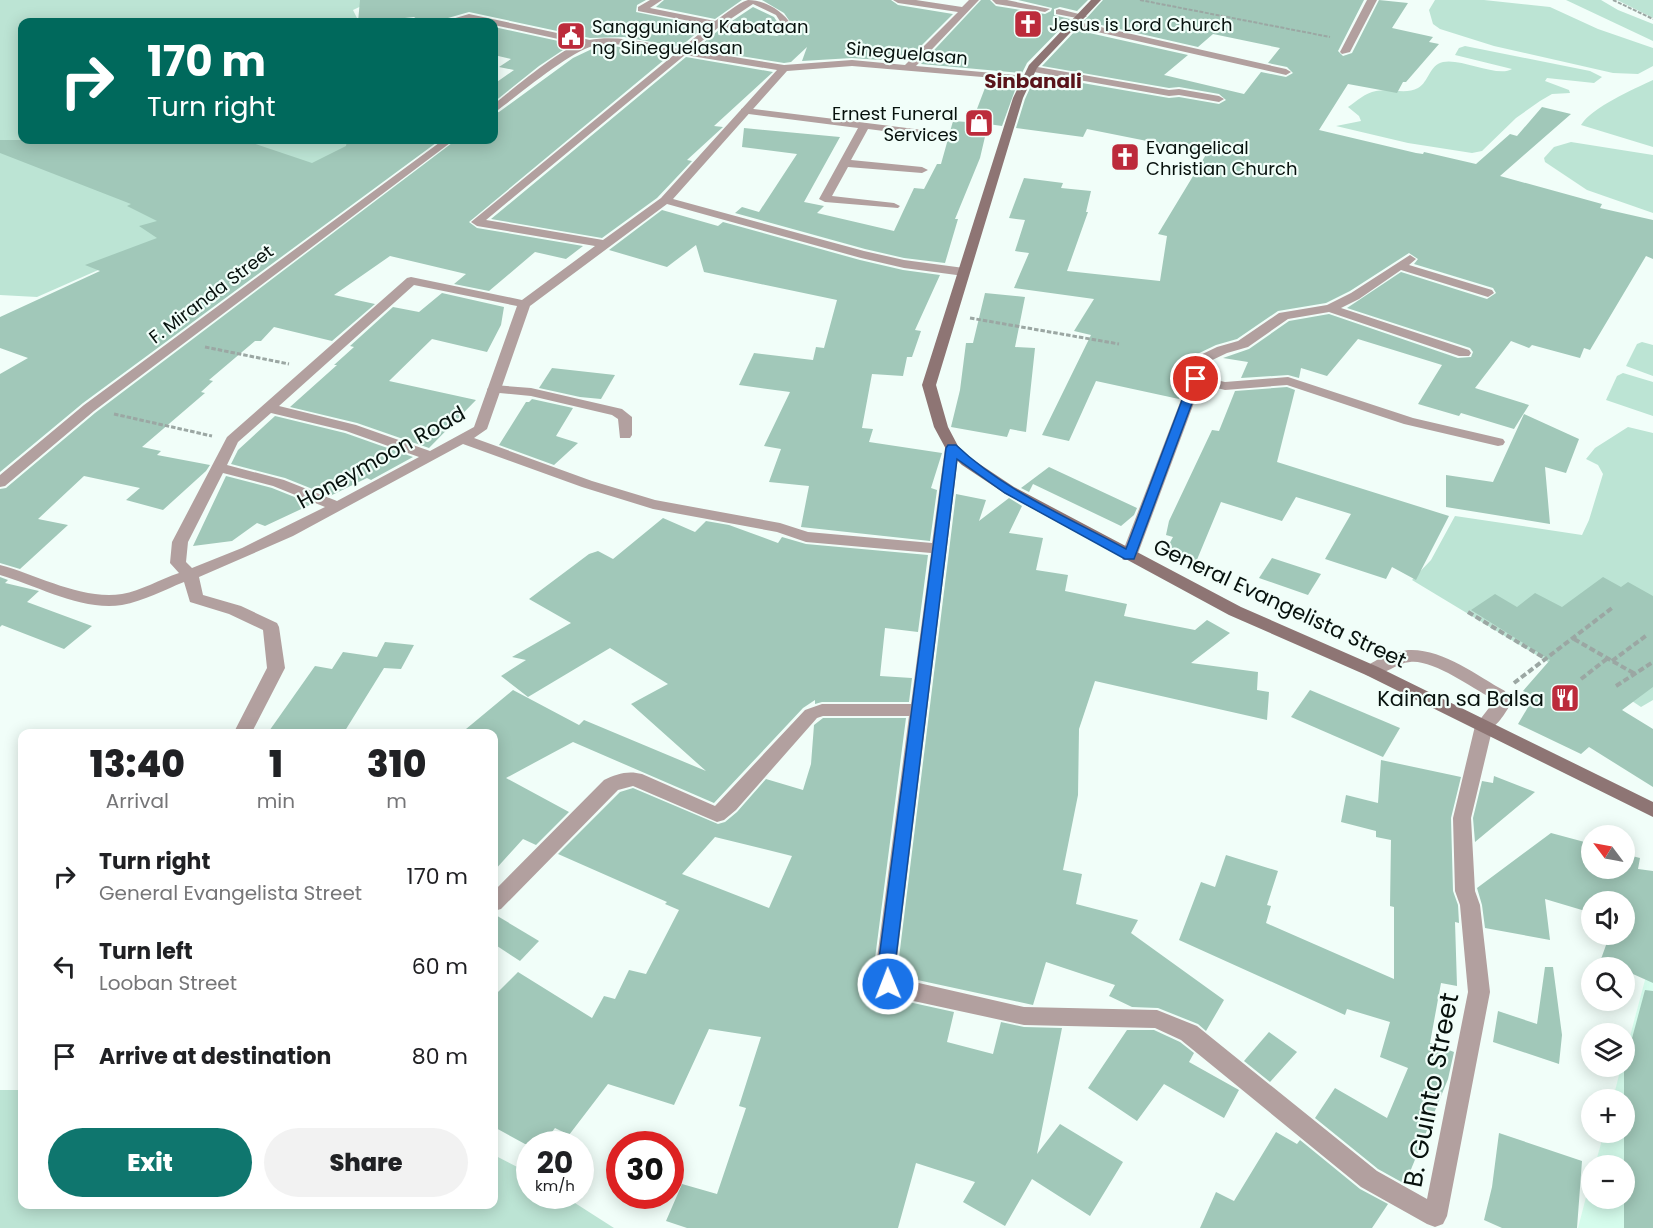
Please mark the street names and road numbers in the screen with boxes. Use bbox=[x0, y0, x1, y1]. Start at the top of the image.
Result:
street label: Sineguelasan bbox=[845, 35, 969, 71]
street label: F. Miranda Street bbox=[144, 239, 278, 349]
street label: Honeymoon Road bbox=[292, 399, 470, 515]
street label: General Evangelista Street bbox=[1149, 531, 1411, 675]
street label: B. Guinto Street bbox=[1394, 990, 1468, 1190]

